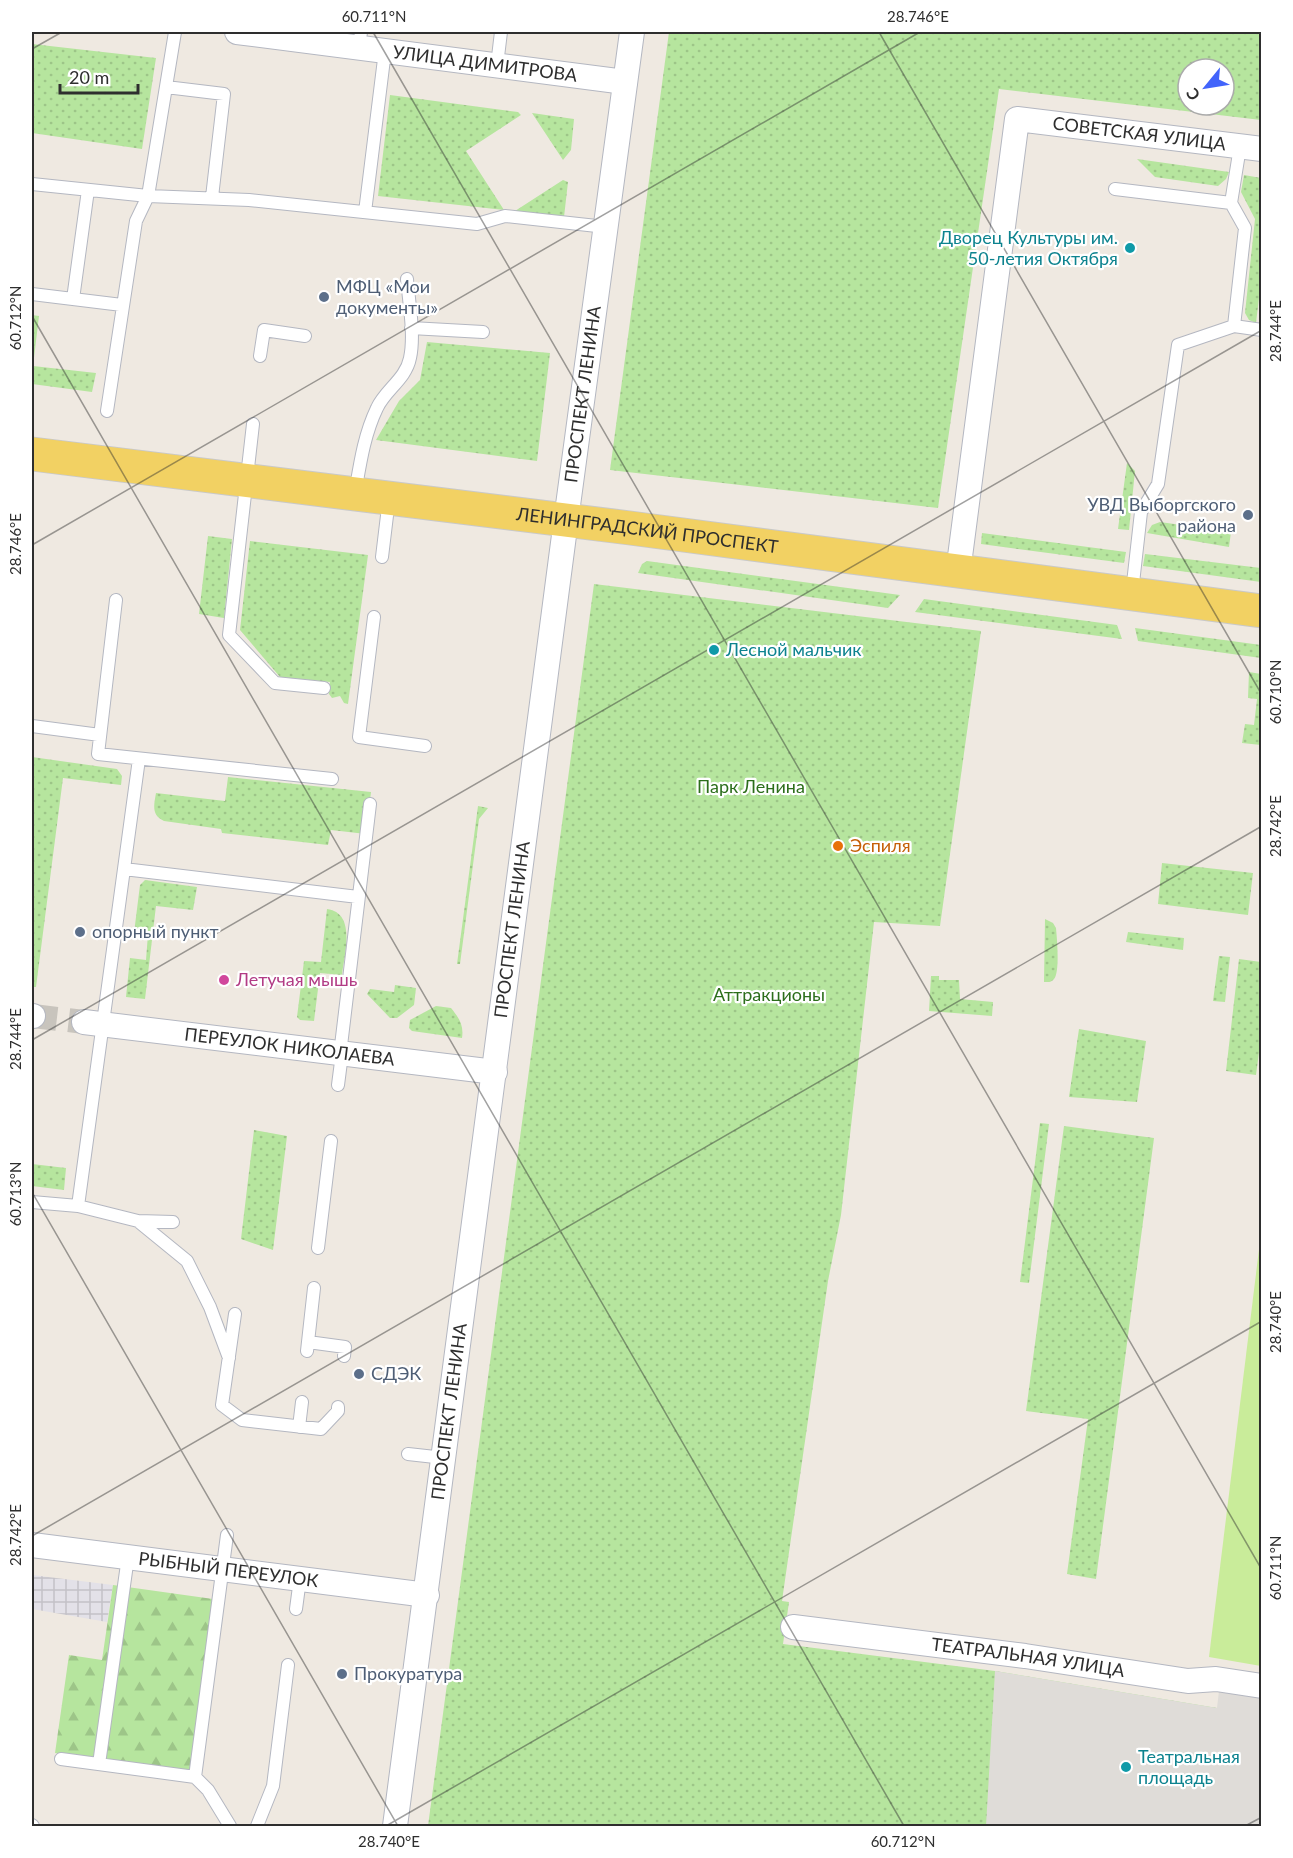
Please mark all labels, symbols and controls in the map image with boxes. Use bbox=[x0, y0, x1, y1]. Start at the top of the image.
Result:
text: 60.711°N bbox=[342, 7, 406, 25]
text: 28.746°E bbox=[887, 7, 949, 25]
street label: УЛИЦА ДИМИТРОВА bbox=[392, 40, 579, 86]
scale bar bbox=[60, 57, 138, 95]
north arrow bbox=[1176, 57, 1236, 117]
text: 20 m bbox=[69, 66, 109, 88]
text: С bbox=[1181, 85, 1203, 104]
street label: СОВЕТСКАЯ УЛИЦА bbox=[1051, 111, 1228, 155]
place label: Дворец Культуры им. 50-летия Октября bbox=[939, 226, 1118, 269]
marker: Дворец Культуры им. 50-летия Октября bbox=[1123, 241, 1137, 255]
place label: МФЦ «Мои документы» bbox=[336, 275, 438, 318]
text: 60.712°N bbox=[6, 286, 24, 350]
marker: МФЦ «Мои документы» bbox=[317, 290, 331, 304]
text: 28.744°E bbox=[1266, 300, 1284, 362]
street label: ПРОСПЕКТ ЛЕНИНА bbox=[559, 303, 605, 484]
place label: УВД Выборгского района bbox=[1087, 493, 1236, 536]
street label: ЛЕНИНГРАДСКИЙ ПРОСПЕКТ bbox=[514, 502, 780, 557]
marker: УВД Выборгского района bbox=[1241, 508, 1255, 522]
text: 28.746°E bbox=[6, 513, 24, 575]
place label: Лесной мальчик bbox=[725, 638, 862, 660]
marker: Лесной мальчик bbox=[707, 643, 721, 657]
text: 60.710°N bbox=[1266, 660, 1284, 724]
park label: Парк Ленина bbox=[697, 775, 805, 797]
text: 28.742°E bbox=[1266, 795, 1284, 857]
place label: Эспиля bbox=[850, 834, 911, 856]
street label: ПРОСПЕКТ ЛЕНИНА bbox=[489, 839, 534, 1019]
marker: Эспиля bbox=[831, 839, 845, 853]
place label: опорный пункт bbox=[92, 920, 219, 942]
marker: опорный пункт bbox=[73, 925, 87, 939]
place label: Летучая мышь bbox=[235, 968, 358, 990]
marker: Летучая мышь bbox=[217, 973, 231, 987]
park label: Аттракционы bbox=[713, 983, 825, 1005]
text: 28.744°E bbox=[6, 1008, 24, 1070]
street label: ПЕРЕУЛОК НИКОЛАЕВА bbox=[183, 1022, 397, 1070]
text: 60.713°N bbox=[6, 1162, 24, 1226]
text: 28.740°E bbox=[1266, 1291, 1284, 1353]
street label: ПРОСПЕКТ ЛЕНИНА bbox=[426, 1321, 471, 1501]
place label: СДЭК bbox=[371, 1362, 421, 1384]
marker: СДЭК bbox=[352, 1367, 366, 1381]
text: 28.742°E bbox=[6, 1504, 24, 1566]
text: 60.711°N bbox=[1266, 1536, 1284, 1600]
street label: РЫБНЫЙ ПЕРЕУЛОК bbox=[137, 1547, 320, 1591]
street label: ТЕАТРАЛЬНАЯ УЛИЦА bbox=[930, 1632, 1127, 1681]
place label: Прокуратура bbox=[354, 1662, 462, 1684]
marker: Прокуратура bbox=[335, 1667, 349, 1681]
place label: Театральная площадь bbox=[1138, 1745, 1240, 1788]
marker: Театральная площадь bbox=[1119, 1760, 1133, 1774]
text: 28.740°E bbox=[358, 1832, 420, 1850]
text: 60.712°N bbox=[871, 1832, 935, 1850]

